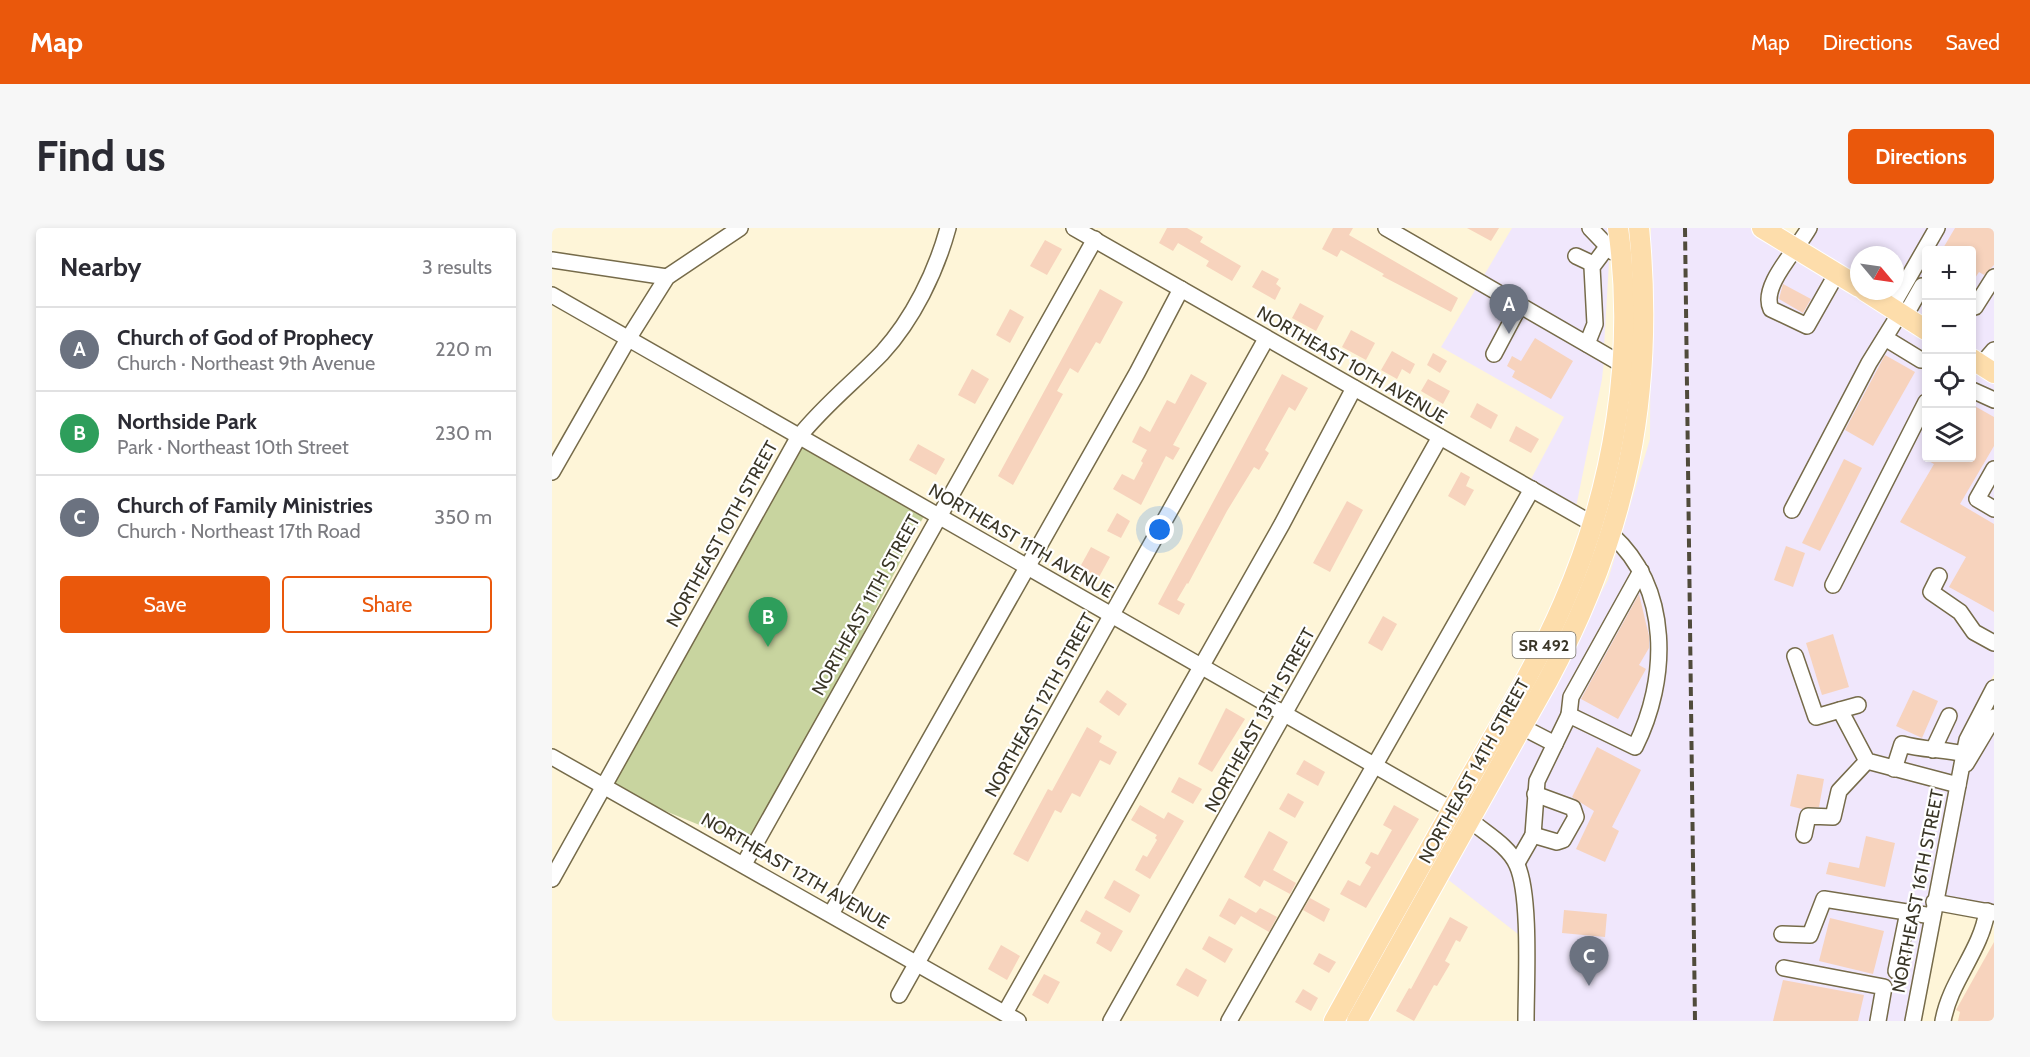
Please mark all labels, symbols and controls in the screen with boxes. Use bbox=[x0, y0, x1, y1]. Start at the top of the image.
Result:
text: Map bbox=[30, 25, 83, 59]
text: Map bbox=[1751, 30, 1790, 55]
text: Directions bbox=[1823, 30, 1912, 55]
text: Saved bbox=[1945, 30, 2000, 55]
button: Directions bbox=[1848, 129, 1994, 184]
text: Find us bbox=[36, 130, 165, 182]
north arrow bbox=[1850, 246, 1904, 300]
map controls bbox=[1922, 246, 1976, 462]
button: + bbox=[1922, 246, 1976, 300]
text: Nearby bbox=[60, 251, 141, 283]
text: 3 results bbox=[422, 255, 492, 279]
pin: A bbox=[1490, 285, 1528, 334]
button: − bbox=[1922, 300, 1976, 354]
street label: NORTHEAST 10TH AVENUE bbox=[1253, 301, 1451, 429]
text: Church of God of Prophecy bbox=[117, 324, 373, 351]
text: A bbox=[73, 337, 86, 361]
text: 220 m bbox=[435, 337, 492, 361]
text: Church · Northeast 9th Avenue bbox=[117, 351, 375, 375]
button: locate bbox=[1922, 354, 1976, 408]
text: Northside Park bbox=[117, 408, 257, 435]
button: layers bbox=[1922, 408, 1976, 462]
text: B bbox=[73, 421, 86, 445]
text: 230 m bbox=[435, 421, 492, 445]
text: Park · Northeast 10th Street bbox=[117, 435, 349, 459]
street label: NORTHEAST 10TH STREET bbox=[662, 437, 783, 631]
street label: NORTHEAST 11TH AVENUE bbox=[925, 479, 1117, 603]
text: Church of Family Ministries bbox=[117, 492, 373, 519]
text: C bbox=[73, 505, 86, 529]
text: 350 m bbox=[434, 505, 492, 529]
street label: NORTHEAST 11TH STREET bbox=[807, 510, 925, 699]
your location bbox=[1145, 515, 1174, 544]
text: Church · Northeast 17th Road bbox=[117, 519, 360, 543]
button: Save bbox=[60, 576, 270, 633]
button: Share bbox=[282, 576, 492, 633]
pin: B bbox=[748, 598, 788, 647]
street label: NORTHEAST 12TH STREET bbox=[980, 609, 1100, 801]
street label: NORTHEAST 13TH STREET bbox=[1200, 624, 1320, 816]
road number: SR 492 bbox=[1512, 632, 1576, 658]
street label: NORTHEAST 14TH STREET bbox=[1414, 675, 1534, 867]
street label: NORTHEAST 16TH STREET bbox=[1887, 787, 1949, 995]
street label: NORTHEAST 12TH AVENUE bbox=[697, 808, 893, 934]
pin: C bbox=[1570, 936, 1608, 986]

